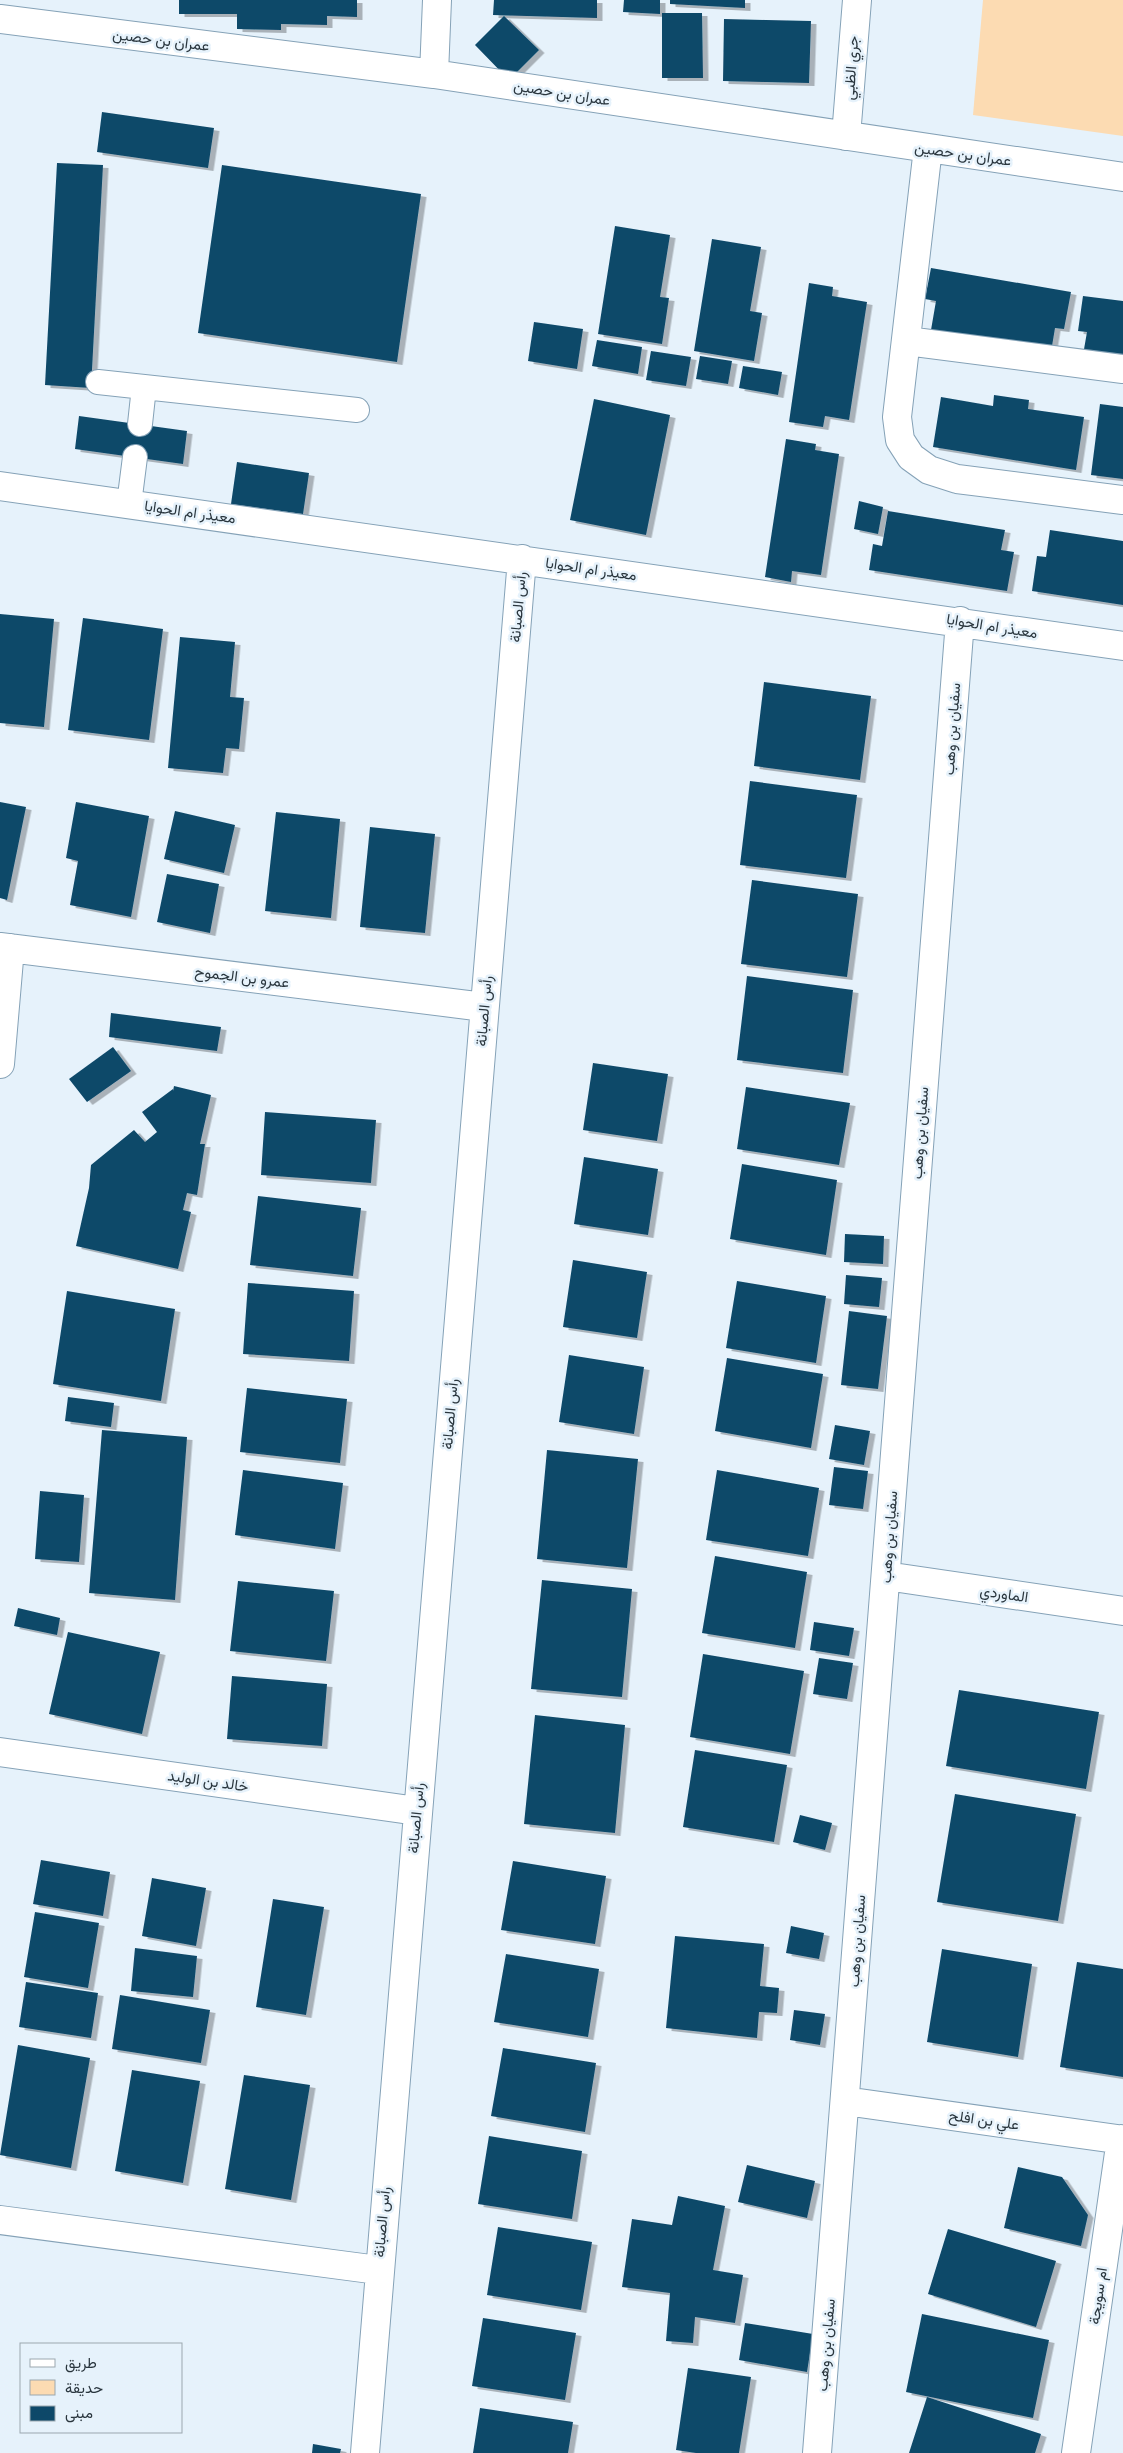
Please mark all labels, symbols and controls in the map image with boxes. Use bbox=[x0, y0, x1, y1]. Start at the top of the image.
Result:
street label: عمران بن حصين bbox=[111, 24, 211, 56]
street label: جري الظبي bbox=[839, 35, 866, 101]
street label: عمران بن حصين bbox=[512, 75, 612, 111]
street label: عمران بن حصين bbox=[913, 137, 1013, 171]
street label: معيذر ام الحوايا bbox=[143, 496, 237, 528]
street label: معيذر ام الحوايا bbox=[544, 553, 638, 585]
street label: رأس الصبانة bbox=[505, 571, 531, 643]
street label: معيذر ام الحوايا bbox=[945, 609, 1039, 643]
street label: سفيان بن وهب bbox=[939, 682, 965, 776]
street label: عمرو بن الجموح bbox=[194, 961, 290, 994]
street label: رأس الصبانة bbox=[471, 975, 497, 1047]
street label: سفيان بن وهب bbox=[907, 1086, 933, 1180]
street label: رأس الصبانة bbox=[437, 1378, 463, 1450]
street label: سفيان بن وهب bbox=[876, 1490, 902, 1584]
street label: الماوردي bbox=[978, 1581, 1030, 1610]
street label: خالد بن الوليد bbox=[166, 1765, 250, 1797]
street label: رأس الصبانة bbox=[403, 1782, 429, 1854]
street label: سفيان بن وهب bbox=[844, 1894, 870, 1988]
street label: علي بن افلح bbox=[947, 2105, 1021, 2138]
street label: رأس الصبانة bbox=[369, 2186, 395, 2258]
street label: ام سويجة bbox=[1084, 2266, 1112, 2326]
street label: سفيان بن وهب bbox=[812, 2298, 840, 2392]
legend bbox=[20, 2343, 182, 2433]
text: طريق bbox=[65, 2353, 97, 2373]
text: حديقة bbox=[65, 2378, 103, 2397]
text: مبنى bbox=[65, 2403, 93, 2423]

